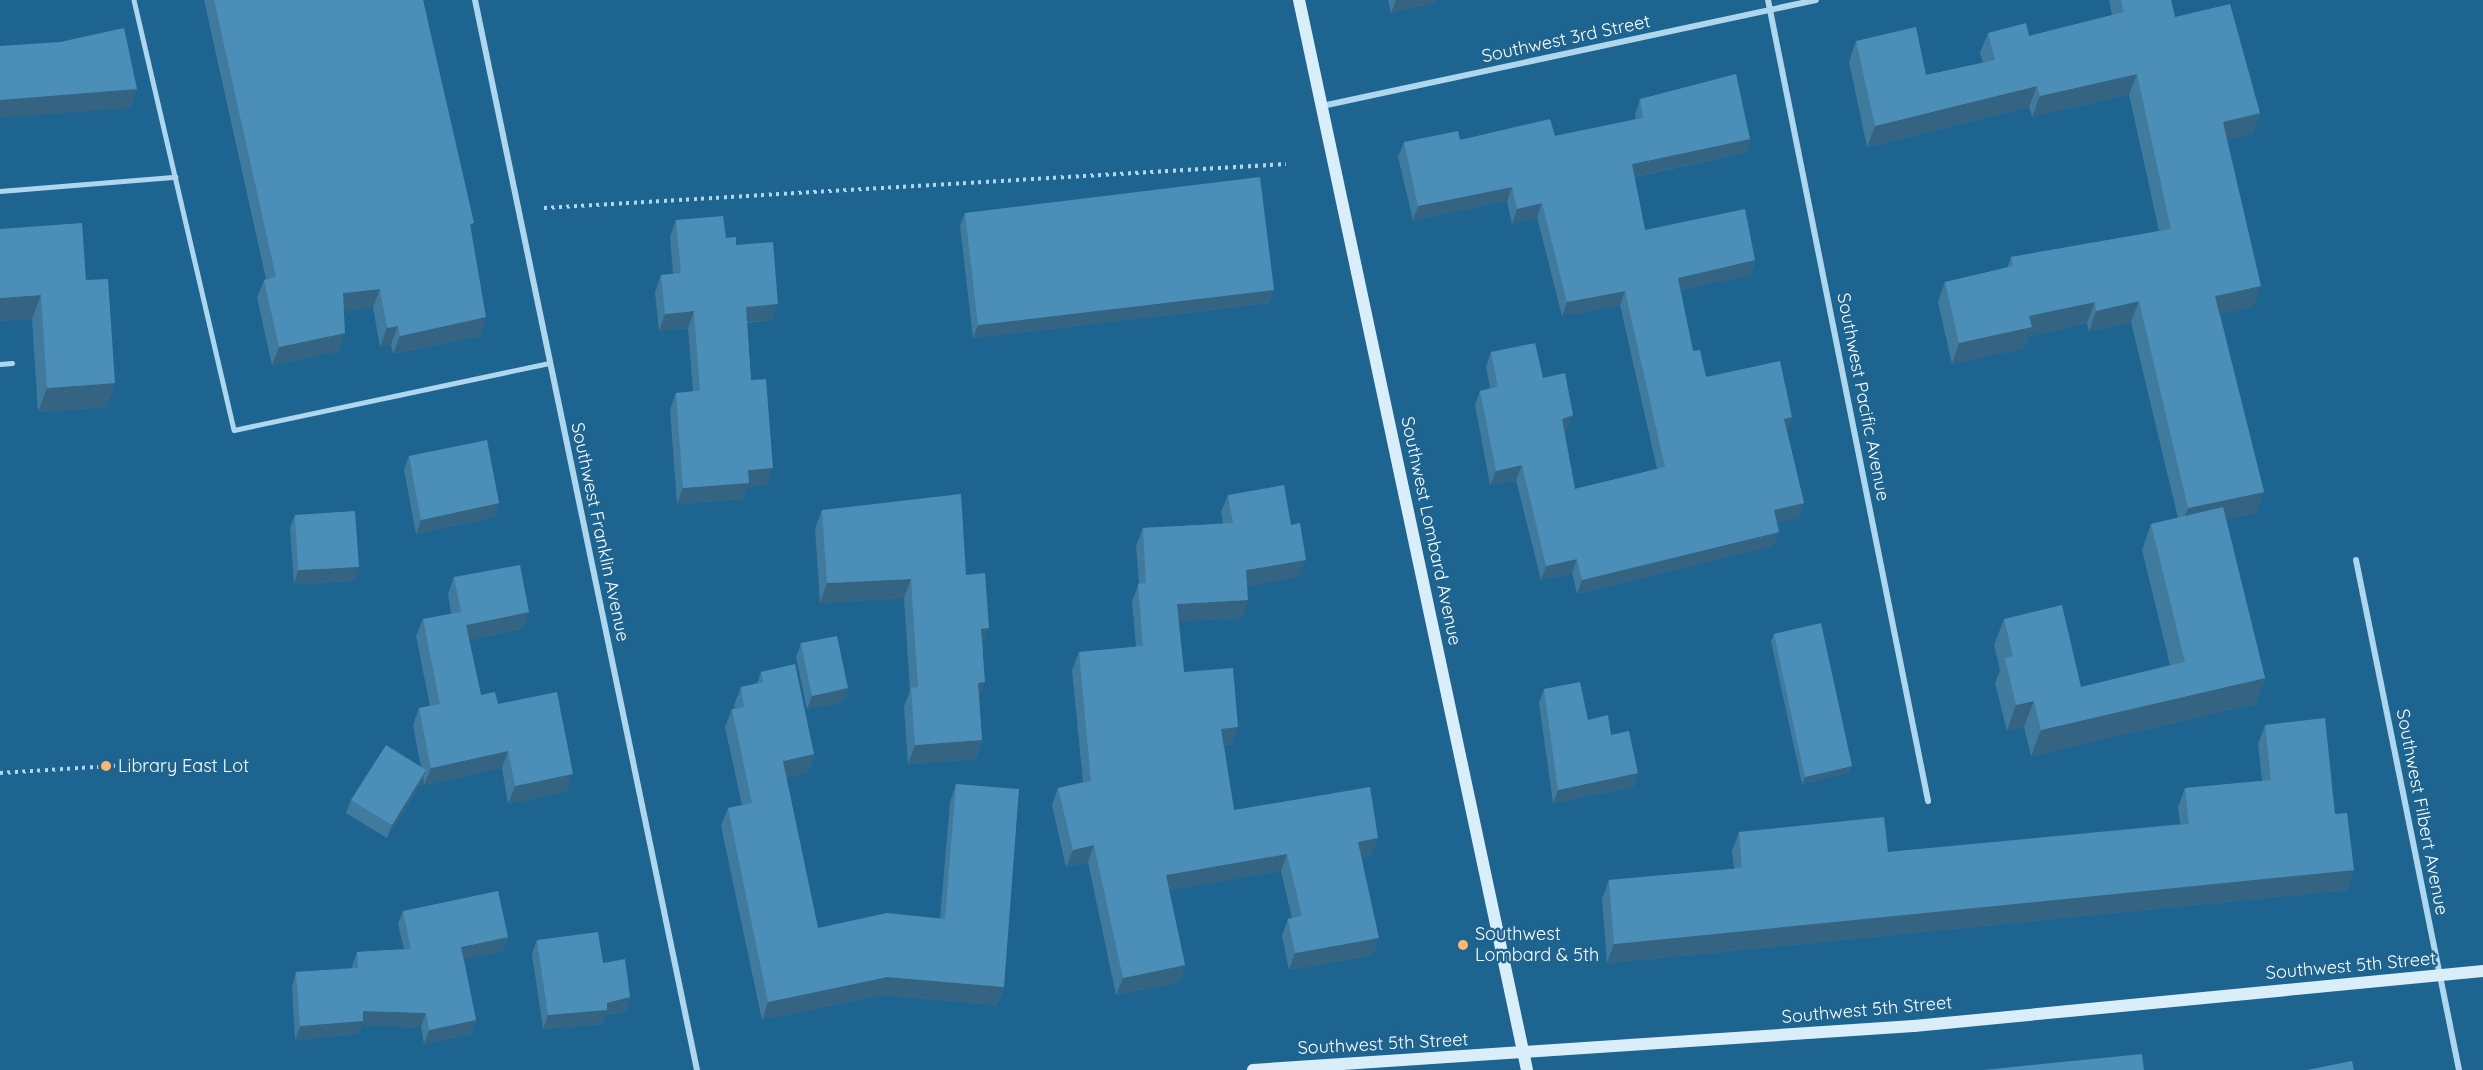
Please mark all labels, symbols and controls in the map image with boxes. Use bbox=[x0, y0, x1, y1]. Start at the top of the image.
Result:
street label: Southwest 3rd Street bbox=[1480, 11, 1652, 67]
street label: Southwest Pacific Avenue bbox=[1832, 291, 1894, 503]
street label: Southwest Lombard Avenue bbox=[1396, 415, 1466, 647]
street label: Southwest Franklin Avenue bbox=[566, 421, 634, 643]
street label: Southwest Filbert Avenue bbox=[2391, 707, 2453, 917]
place label: Library East Lot bbox=[118, 755, 249, 777]
marker: Library East Lot bbox=[99, 759, 113, 773]
place label: Southwest Lombard & 5th bbox=[1475, 924, 1599, 966]
marker: Southwest Lombard & 5th bbox=[1456, 938, 1470, 952]
street label: Southwest 5th Street bbox=[2265, 948, 2437, 984]
street label: Southwest 5th Street bbox=[1781, 992, 1953, 1028]
street label: Southwest 5th Street bbox=[1297, 1029, 1469, 1059]

